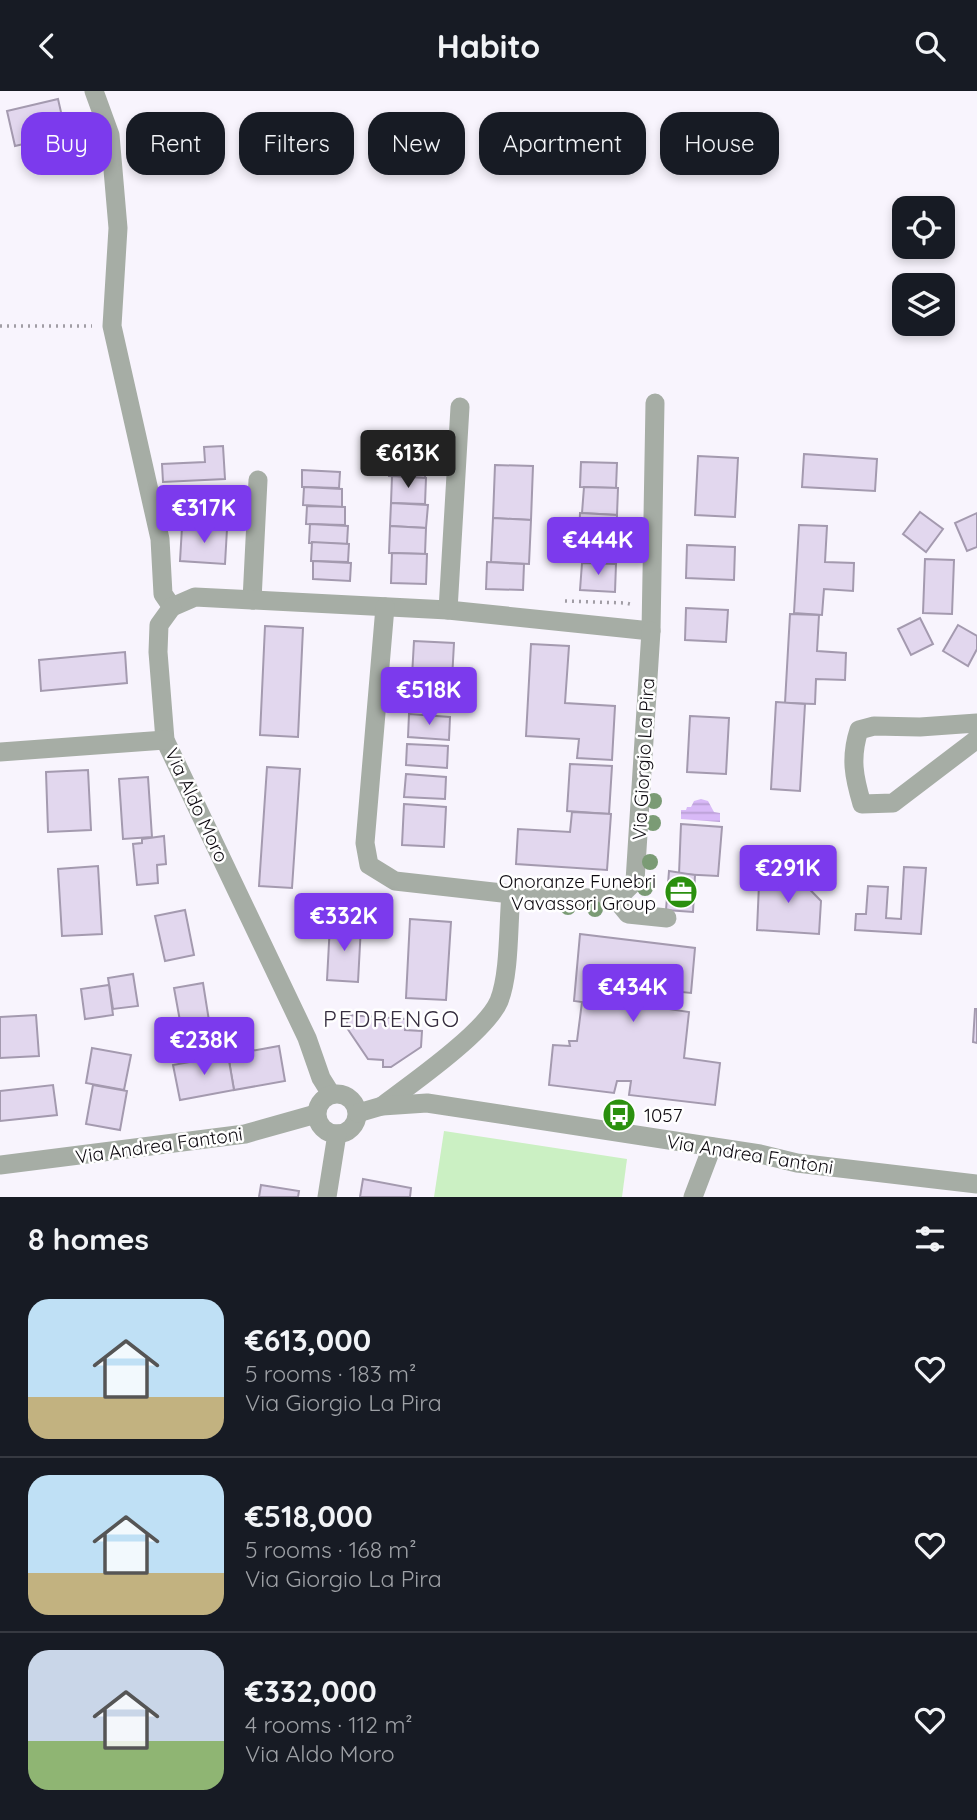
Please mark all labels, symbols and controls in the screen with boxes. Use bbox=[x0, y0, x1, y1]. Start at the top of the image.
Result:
text: Habito bbox=[437, 26, 540, 66]
icon: back bbox=[28, 27, 66, 65]
icon: search bbox=[911, 27, 949, 65]
chip: Buy bbox=[21, 112, 112, 175]
chip: Rent bbox=[126, 112, 225, 175]
chip: Filters bbox=[239, 112, 354, 175]
chip: New bbox=[368, 112, 465, 175]
chip: Apartment bbox=[479, 112, 646, 175]
chip: House bbox=[660, 112, 779, 175]
map controls bbox=[892, 196, 955, 336]
button: locate bbox=[892, 196, 955, 259]
button: layers bbox=[892, 273, 955, 336]
pin: €613K bbox=[359, 431, 457, 490]
text: €613K bbox=[376, 438, 440, 467]
pin: €317K bbox=[155, 485, 253, 545]
text: €317K bbox=[172, 493, 236, 522]
pin: €444K bbox=[549, 517, 647, 577]
text: €444K bbox=[563, 525, 633, 554]
pin: €518K bbox=[380, 667, 478, 727]
text: €518K bbox=[397, 675, 461, 704]
street label: Via Giorgio La Pira bbox=[627, 677, 659, 841]
street label: Via Aldo Moro bbox=[160, 744, 234, 866]
pin: €291K bbox=[739, 845, 837, 905]
text: €291K bbox=[756, 853, 820, 882]
place label: Onoranze Funebri Vavassori Group bbox=[499, 869, 656, 915]
office icon: Onoranze Funebri Vavassori Group bbox=[662, 873, 700, 911]
pin: €332K bbox=[295, 893, 393, 953]
text: €332K bbox=[310, 901, 378, 930]
pin: €434K bbox=[584, 965, 682, 1024]
text: €434K bbox=[599, 972, 667, 1001]
district label: PEDRENGO bbox=[323, 1004, 461, 1033]
pin: €238K bbox=[155, 1017, 253, 1077]
text: €238K bbox=[170, 1025, 238, 1054]
bus stop icon: 1057 bbox=[600, 1096, 638, 1134]
place label: 1057 bbox=[644, 1103, 683, 1127]
street label: Via Andrea Fantoni bbox=[74, 1121, 244, 1169]
street label: Via Andrea Fantoni bbox=[665, 1129, 835, 1179]
text: 8 homes bbox=[28, 1220, 149, 1258]
icon: filters bbox=[911, 1220, 949, 1258]
text: €613,000 bbox=[245, 1321, 371, 1359]
icon: home bbox=[84, 1327, 168, 1411]
icon: heart bbox=[911, 1350, 949, 1388]
text: 5 rooms · 183 m² bbox=[245, 1359, 416, 1388]
text: Via Giorgio La Pira bbox=[245, 1388, 442, 1417]
text: €518,000 bbox=[245, 1497, 373, 1535]
icon: home bbox=[84, 1503, 168, 1587]
icon: heart bbox=[911, 1526, 949, 1564]
text: 5 rooms · 168 m² bbox=[245, 1535, 417, 1564]
text: Via Giorgio La Pira bbox=[245, 1564, 442, 1593]
text: €332,000 bbox=[245, 1672, 377, 1710]
icon: home bbox=[84, 1678, 168, 1762]
icon: heart bbox=[911, 1701, 949, 1739]
text: 4 rooms · 112 m² bbox=[245, 1710, 413, 1739]
text: Via Aldo Moro bbox=[245, 1739, 395, 1768]

